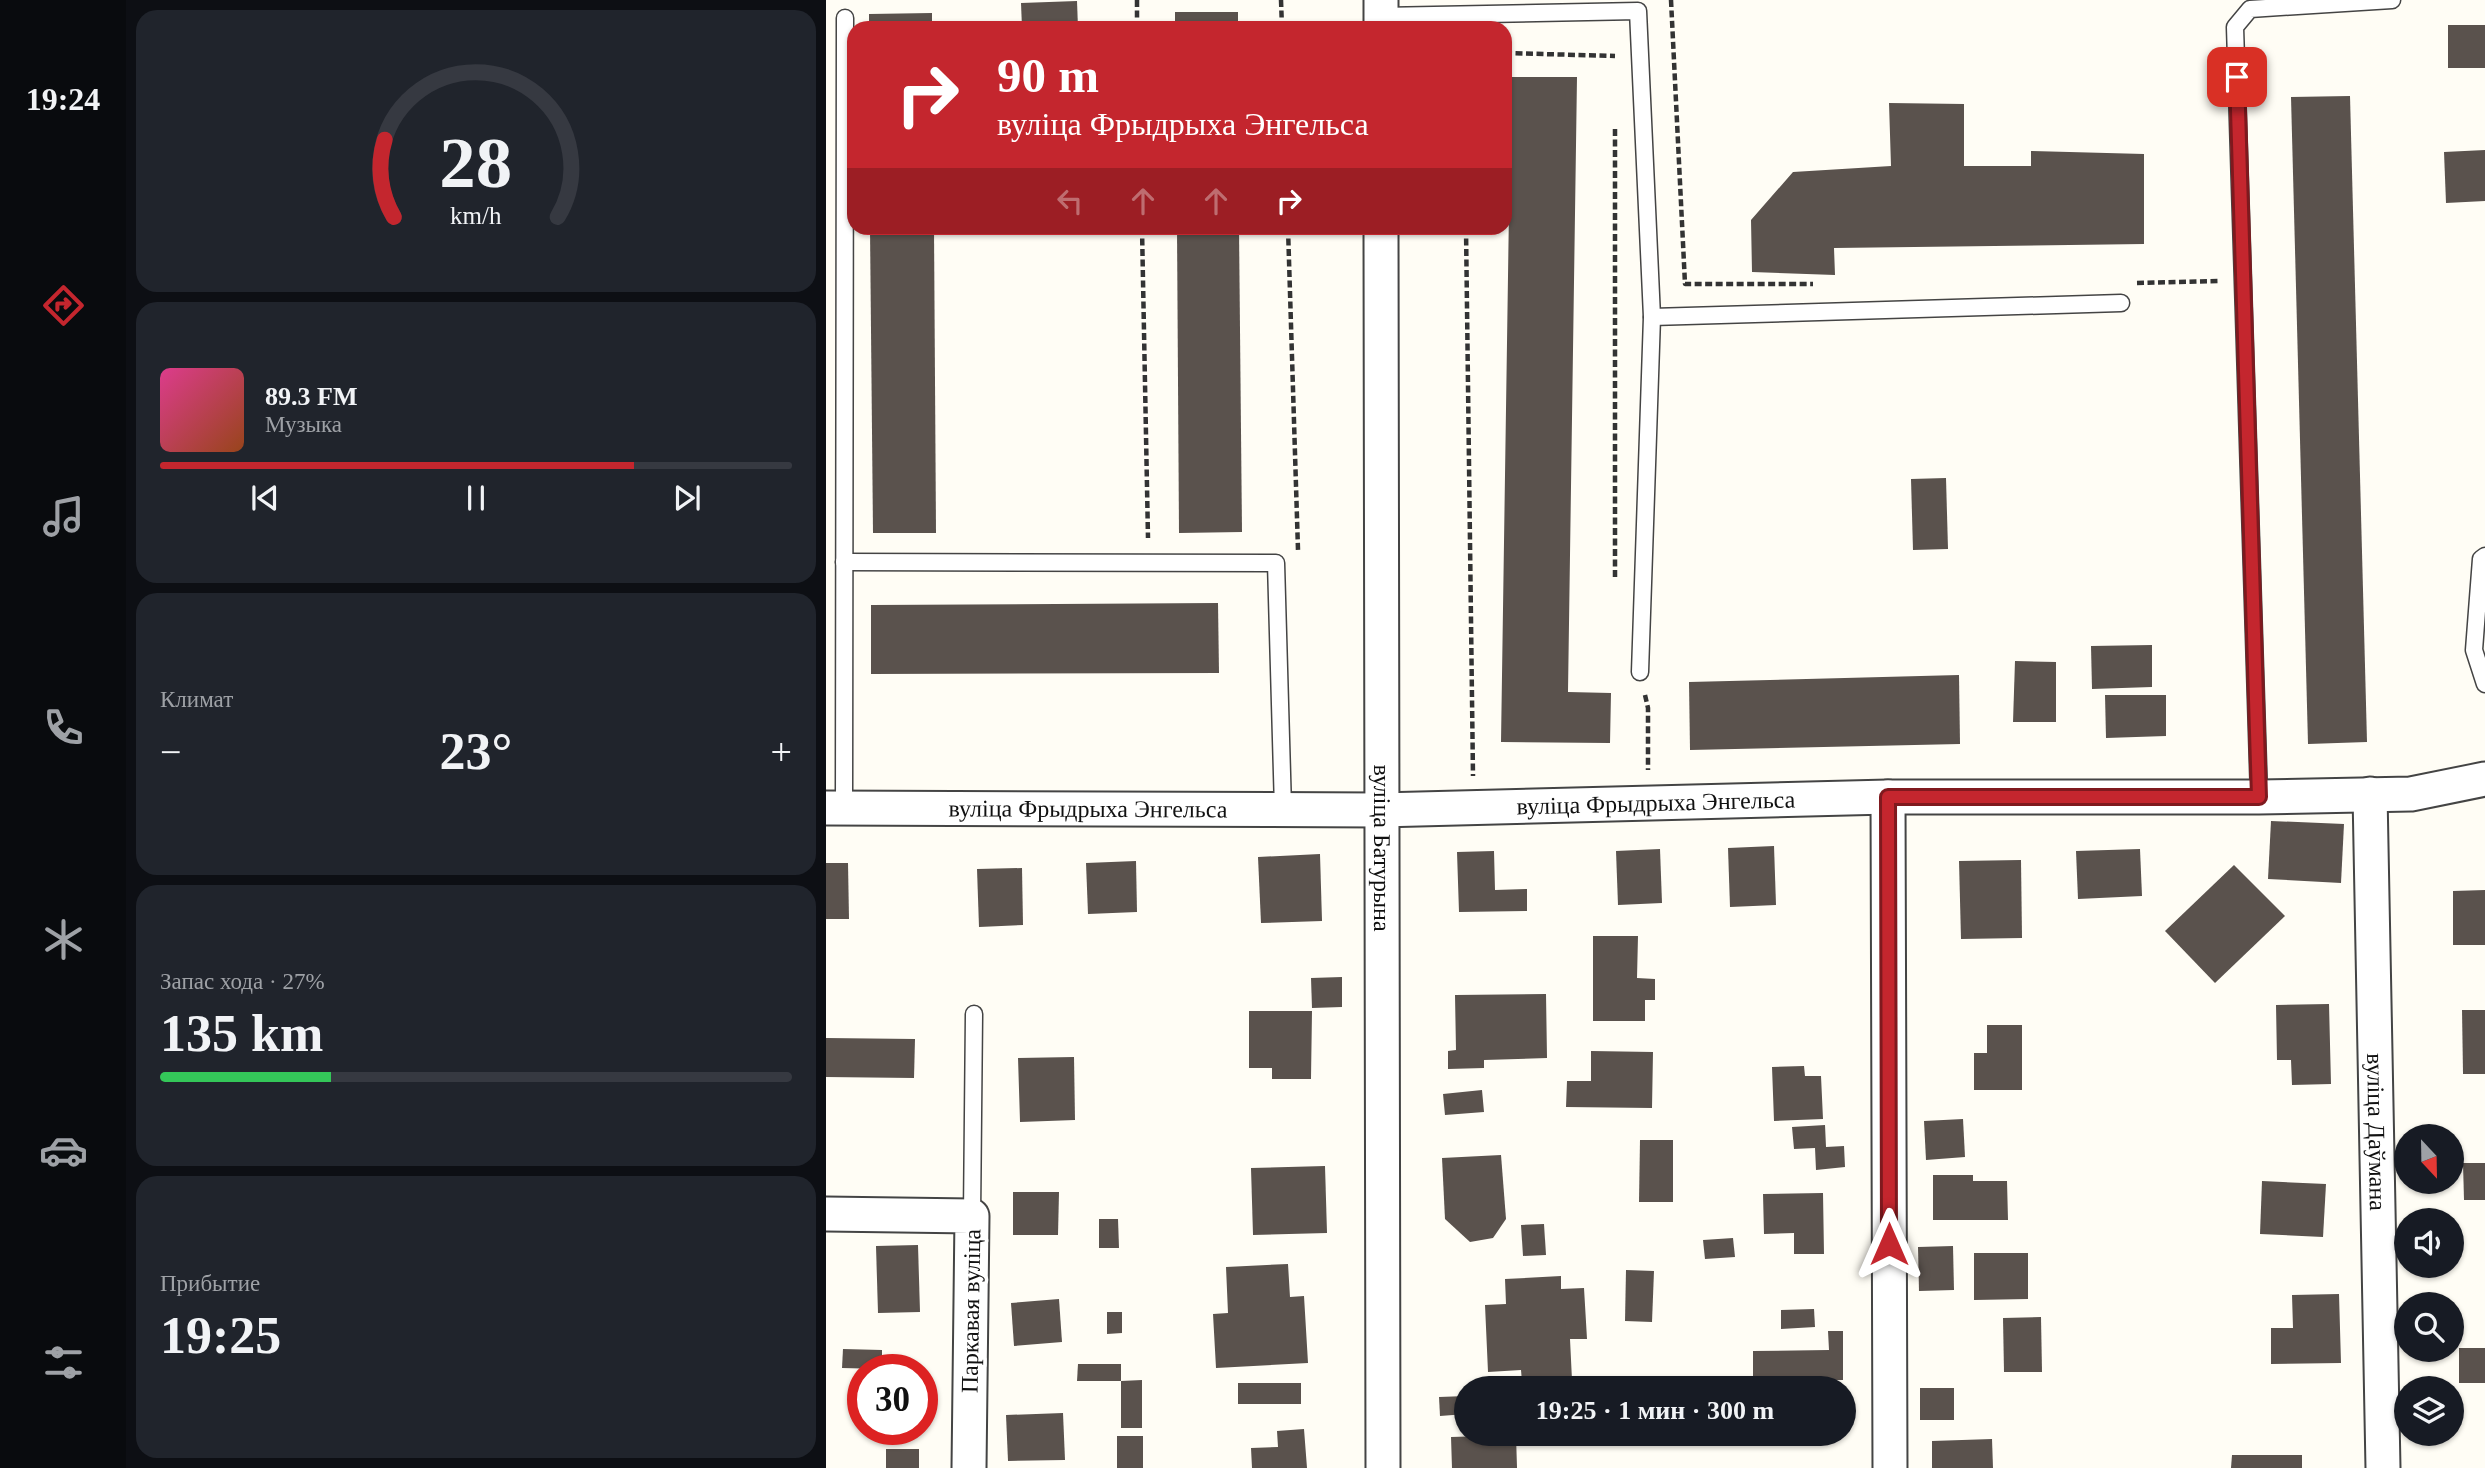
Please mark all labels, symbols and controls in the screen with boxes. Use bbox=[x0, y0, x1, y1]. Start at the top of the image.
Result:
pin bbox=[2207, 47, 2267, 107]
text: 90 m bbox=[997, 48, 1099, 103]
icon: right bbox=[882, 49, 973, 140]
icon: arrive bbox=[2218, 58, 2256, 96]
text: 19:24 bbox=[26, 81, 100, 117]
text: вуліца Фрыдрыха Энгельса bbox=[997, 106, 1369, 142]
text: 28 bbox=[440, 122, 512, 203]
icon: left bbox=[1051, 182, 1089, 220]
icon: ahead bbox=[1124, 182, 1162, 220]
icon: ahead bbox=[1197, 182, 1235, 220]
icon: right bbox=[1270, 182, 1308, 220]
text: km/h bbox=[450, 202, 502, 229]
icon: directions bbox=[39, 281, 88, 330]
text: 89.3 FM bbox=[265, 382, 357, 411]
text: Музыка bbox=[265, 412, 342, 437]
icon: previous bbox=[246, 479, 284, 517]
icon: pause bbox=[457, 479, 495, 517]
icon: next bbox=[668, 479, 706, 517]
icon: music bbox=[39, 492, 88, 541]
text: Климат bbox=[160, 687, 233, 712]
icon: phone bbox=[39, 703, 88, 752]
text: 23° bbox=[440, 723, 512, 780]
text: − bbox=[160, 731, 181, 773]
text: + bbox=[771, 731, 792, 773]
street label: вуліца Батурына bbox=[1369, 764, 1395, 932]
street label: вуліца Фрыдрыха Энгельса bbox=[1516, 786, 1796, 820]
street label: вуліца Фрыдрыха Энгельса bbox=[949, 795, 1228, 822]
icon: climate bbox=[39, 915, 88, 964]
text: Запас хода · 27% bbox=[160, 969, 325, 994]
text: 135 km bbox=[160, 1005, 323, 1062]
street label: вуліца Даўмана bbox=[2362, 1053, 2391, 1211]
north arrow bbox=[2394, 1124, 2464, 1194]
map controls bbox=[2394, 1124, 2464, 1446]
icon: car bbox=[39, 1126, 88, 1175]
position arrow bbox=[1852, 1207, 1926, 1281]
button: sound bbox=[2394, 1208, 2464, 1278]
street label: Паркавая вуліца bbox=[957, 1228, 985, 1393]
text: Прибытие bbox=[160, 1271, 260, 1296]
button: search bbox=[2394, 1292, 2464, 1362]
text: 19:25 bbox=[160, 1307, 281, 1364]
icon: filters bbox=[39, 1338, 88, 1387]
speed limit sign: 30 bbox=[847, 1354, 938, 1445]
button: layers bbox=[2394, 1376, 2464, 1446]
text: 19:25 · 1 мин · 300 m bbox=[1536, 1396, 1774, 1425]

